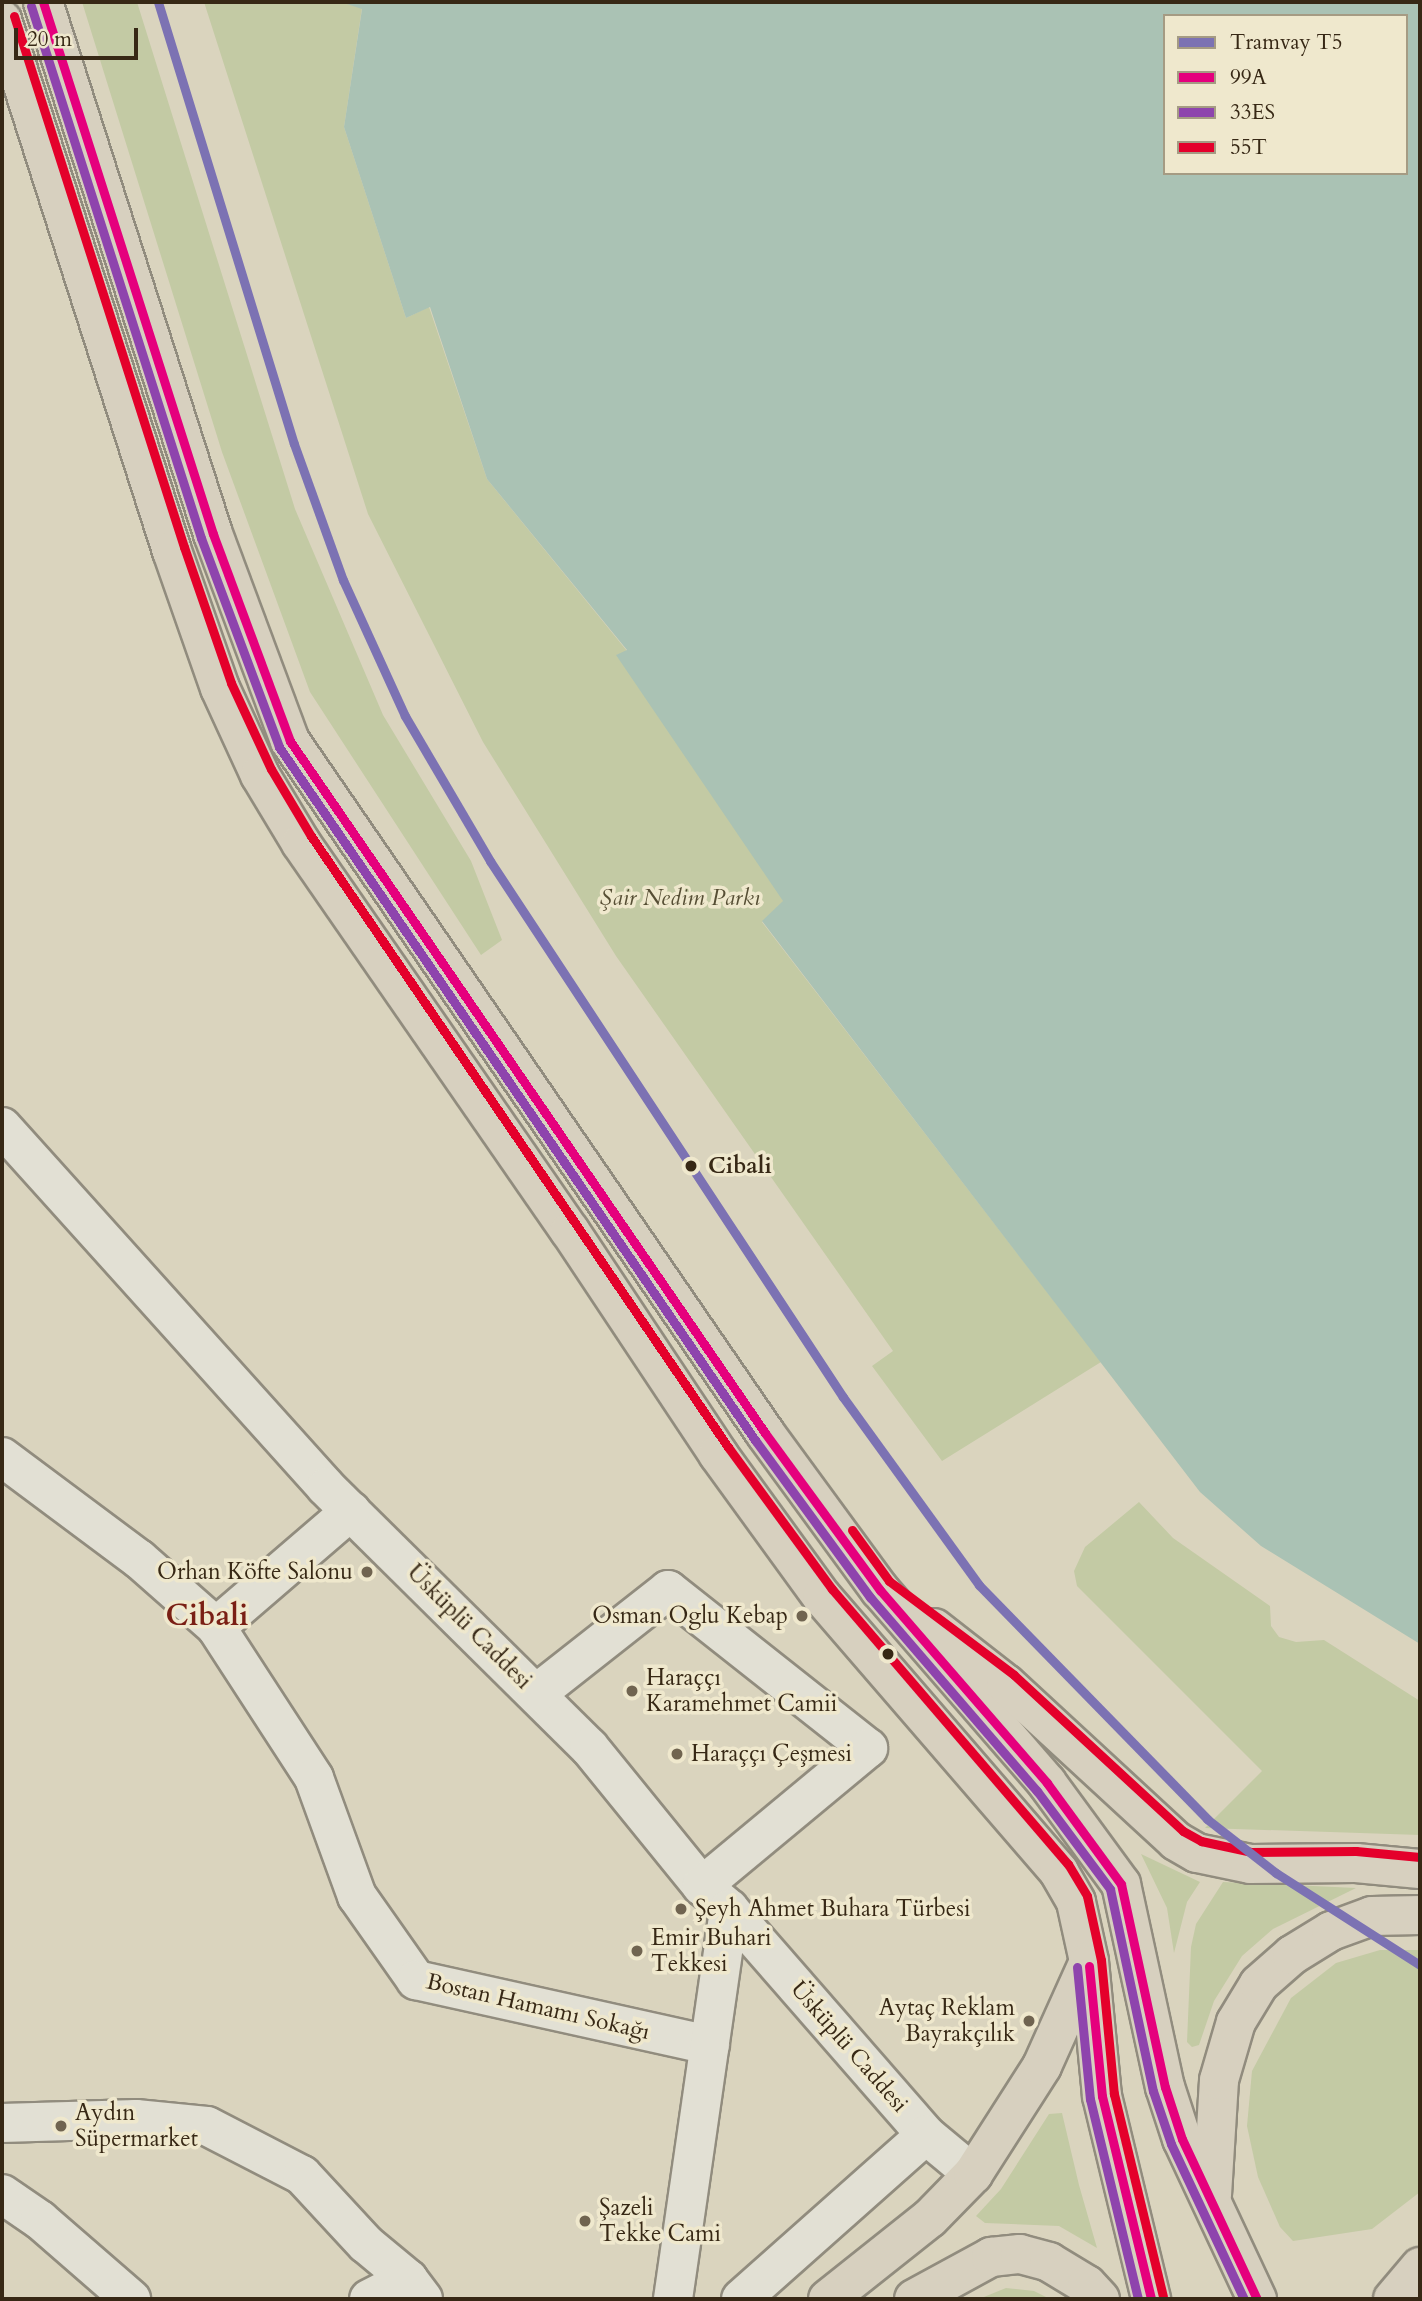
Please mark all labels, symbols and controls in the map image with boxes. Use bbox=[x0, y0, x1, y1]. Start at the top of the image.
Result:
scale bar bbox=[18, 14, 142, 58]
legend bbox=[1163, 14, 1408, 175]
text: 20 m bbox=[27, 25, 72, 54]
text: Tramvay T5 bbox=[1230, 28, 1343, 57]
text: 99A bbox=[1230, 63, 1266, 92]
text: 33ES bbox=[1230, 98, 1275, 127]
text: 55T bbox=[1230, 133, 1267, 162]
park label: Şair Nedim Parkı bbox=[600, 884, 760, 912]
place label: Cibali bbox=[708, 1152, 772, 1180]
marker: Cibali bbox=[680, 1155, 702, 1177]
place label: Orhan Köfte Salonu bbox=[157, 1558, 353, 1586]
street label: Üsküplü Caddesi bbox=[401, 1559, 537, 1695]
marker: Orhan Köfte Salonu bbox=[359, 1564, 375, 1580]
district label: Cibali bbox=[165, 1598, 249, 1634]
place label: Osman Oglu Kebap bbox=[592, 1602, 788, 1630]
marker: Osman Oglu Kebap bbox=[794, 1608, 810, 1624]
unlabelled marker bbox=[881, 1647, 895, 1661]
place label: Haraççı Karamehmet Camii bbox=[646, 1664, 837, 1718]
marker: Haraççı Karamehmet Camii bbox=[624, 1683, 640, 1699]
place label: Haraççı Çeşmesi bbox=[691, 1740, 852, 1768]
marker: Haraççı Çeşmesi bbox=[669, 1746, 685, 1762]
place label: Şeyh Ahmet Buhara Türbesi bbox=[695, 1895, 970, 1923]
marker: Şeyh Ahmet Buhara Türbesi bbox=[673, 1901, 689, 1917]
place label: Emir Buhari Tekkesi bbox=[651, 1924, 771, 1978]
marker: Emir Buhari Tekkesi bbox=[629, 1943, 645, 1959]
street label: Bostan Hamamı Sokağı bbox=[424, 1968, 652, 2046]
street label: Üsküplü Caddesi bbox=[785, 1976, 913, 2118]
place label: Aytaç Reklam Bayrakçılık bbox=[879, 1994, 1015, 2048]
marker: Aytaç Reklam Bayrakçılık bbox=[1021, 2013, 1037, 2029]
place label: Aydın Süpermarket bbox=[75, 2099, 198, 2153]
marker: Aydın Süpermarket bbox=[53, 2118, 69, 2134]
place label: Şazeli Tekke Cami bbox=[599, 2194, 721, 2248]
marker: Şazeli Tekke Cami bbox=[577, 2213, 593, 2229]

